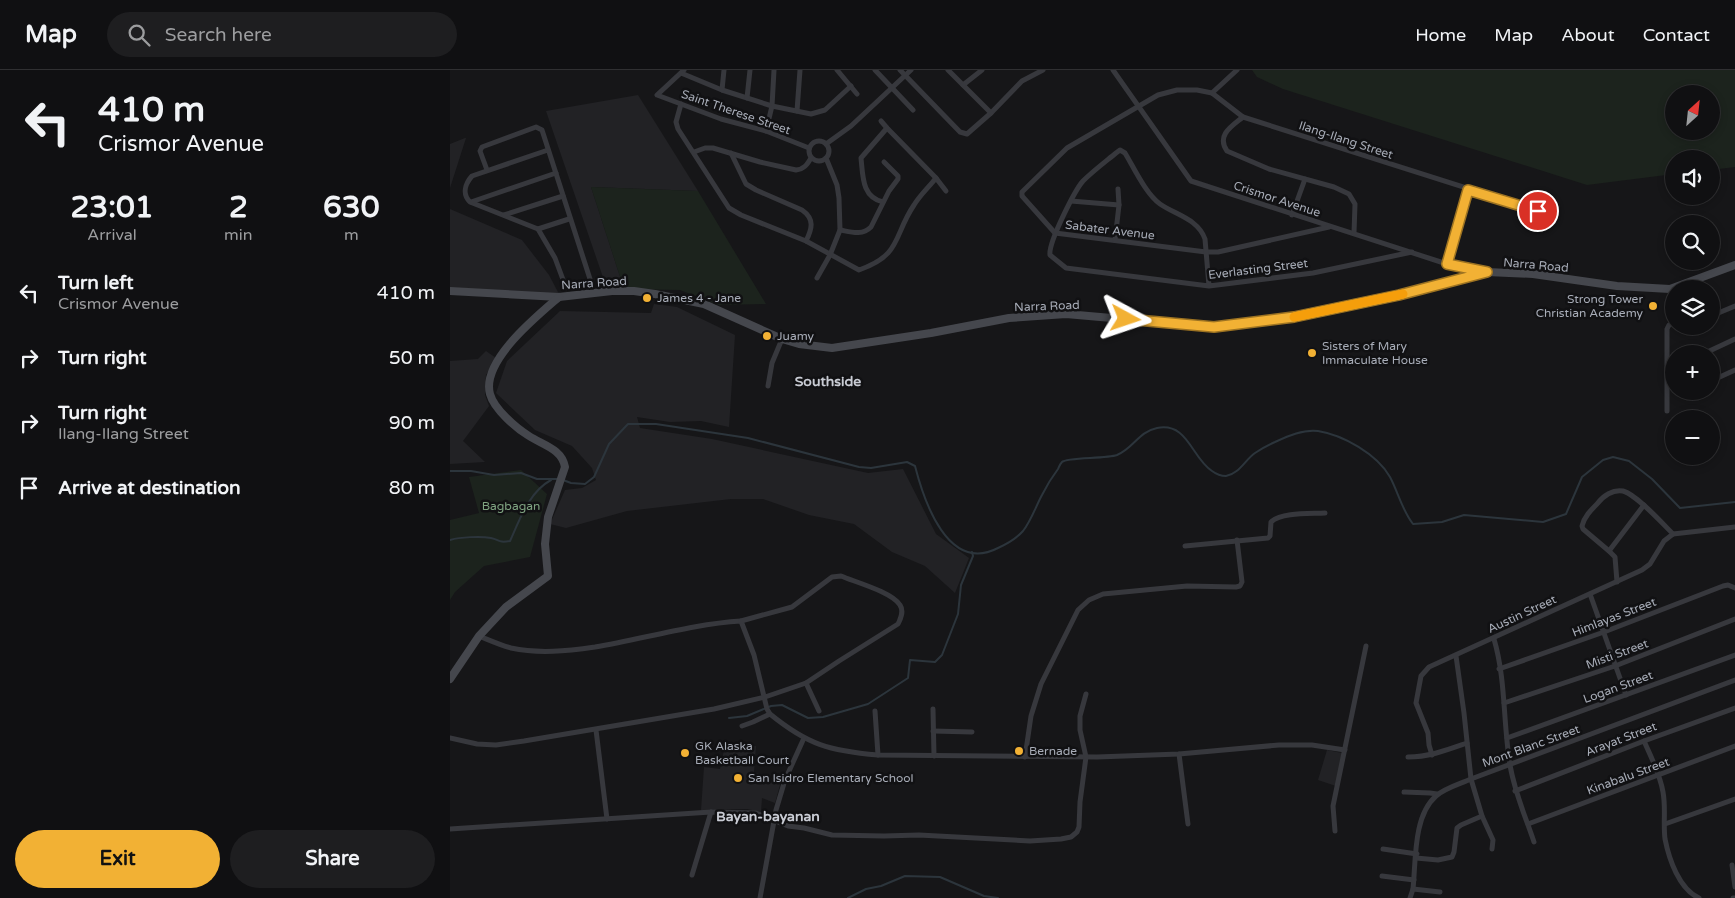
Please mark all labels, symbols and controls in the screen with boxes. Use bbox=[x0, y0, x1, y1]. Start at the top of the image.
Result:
search box bbox=[107, 12, 457, 57]
text: Map bbox=[25, 20, 77, 49]
icon: search bbox=[125, 21, 153, 49]
text: Search here bbox=[165, 24, 272, 46]
text: Home bbox=[1415, 24, 1466, 46]
text: Map bbox=[1494, 24, 1533, 46]
text: About bbox=[1561, 24, 1615, 46]
text: Contact bbox=[1643, 24, 1710, 46]
north arrow bbox=[1665, 85, 1720, 140]
map controls bbox=[1665, 85, 1720, 465]
street label: Saint Therese Street bbox=[680, 87, 793, 137]
text: 410 m bbox=[98, 89, 205, 131]
icon: left bbox=[15, 90, 80, 155]
street label: Ilang-Ilang Street bbox=[1297, 118, 1395, 162]
text: Crismor Avenue bbox=[98, 131, 264, 157]
button: sound bbox=[1665, 150, 1720, 205]
street label: Crismor Avenue bbox=[1232, 178, 1322, 220]
text: 23:01 bbox=[70, 189, 154, 226]
text: 2 bbox=[229, 189, 248, 226]
text: 630 bbox=[323, 189, 380, 226]
pin bbox=[1517, 190, 1559, 232]
icon: arrive bbox=[1524, 197, 1552, 225]
button: search bbox=[1665, 215, 1720, 270]
street label: Sabater Avenue bbox=[1064, 218, 1156, 242]
text: Arrival bbox=[87, 225, 137, 245]
text: min bbox=[224, 225, 253, 245]
text: m bbox=[344, 225, 359, 245]
street label: Narra Road bbox=[1503, 255, 1569, 275]
street label: Everlasting Street bbox=[1207, 256, 1309, 282]
text: Turn left bbox=[58, 272, 134, 294]
street label: Narra Road bbox=[561, 274, 627, 292]
icon: left bbox=[15, 279, 43, 307]
button: layers bbox=[1665, 280, 1720, 335]
text: 410 m bbox=[377, 282, 435, 304]
place label: James 4 - Jane bbox=[657, 291, 741, 305]
marker: James 4 - Jane bbox=[641, 292, 653, 304]
position arrow bbox=[1099, 292, 1151, 344]
place label: Strong Tower Christian Academy bbox=[1536, 292, 1644, 320]
text: Crismor Avenue bbox=[58, 294, 179, 314]
street label: Narra Road bbox=[1014, 298, 1080, 314]
marker: Strong Tower Christian Academy bbox=[1647, 300, 1659, 312]
place label: Juamy bbox=[777, 329, 815, 343]
marker: Juamy bbox=[761, 330, 773, 342]
place label: Sisters of Mary Immaculate House bbox=[1322, 339, 1428, 367]
icon: right bbox=[15, 344, 43, 372]
button: + bbox=[1665, 345, 1720, 400]
text: Turn right bbox=[58, 347, 146, 369]
text: 50 m bbox=[389, 347, 435, 369]
marker: Sisters of Mary Immaculate House bbox=[1306, 347, 1318, 359]
district label: Southside bbox=[795, 373, 861, 390]
text: Turn right bbox=[58, 402, 146, 424]
icon: right bbox=[15, 409, 43, 437]
button: − bbox=[1665, 410, 1720, 465]
text: 90 m bbox=[389, 412, 435, 434]
text: Ilang-Ilang Street bbox=[58, 424, 189, 444]
icon: arrive bbox=[15, 474, 43, 502]
text: Arrive at destination bbox=[58, 477, 241, 499]
text: 80 m bbox=[389, 477, 435, 499]
park label: Bagbagan bbox=[482, 499, 540, 513]
street label: Austin Street bbox=[1485, 592, 1559, 636]
street label: Himlayas Street bbox=[1570, 594, 1658, 639]
street label: Misti Street bbox=[1584, 636, 1650, 672]
street label: Logan Street bbox=[1581, 668, 1655, 706]
street label: Arayat Street bbox=[1583, 719, 1659, 759]
street label: Mont Blanc Street bbox=[1480, 722, 1582, 770]
place label: GK Alaska Basketball Court bbox=[695, 739, 789, 767]
place label: Bernade bbox=[1029, 744, 1077, 758]
marker: Bernade bbox=[1013, 745, 1025, 757]
marker: GK Alaska Basketball Court bbox=[679, 747, 691, 759]
street label: Kinabalu Street bbox=[1585, 754, 1672, 797]
place label: San Isidro Elementary School bbox=[748, 771, 914, 785]
marker: San Isidro Elementary School bbox=[732, 772, 744, 784]
district label: Bayan-bayanan bbox=[716, 808, 820, 825]
button: Exit bbox=[15, 830, 220, 888]
button: Share bbox=[230, 830, 435, 888]

